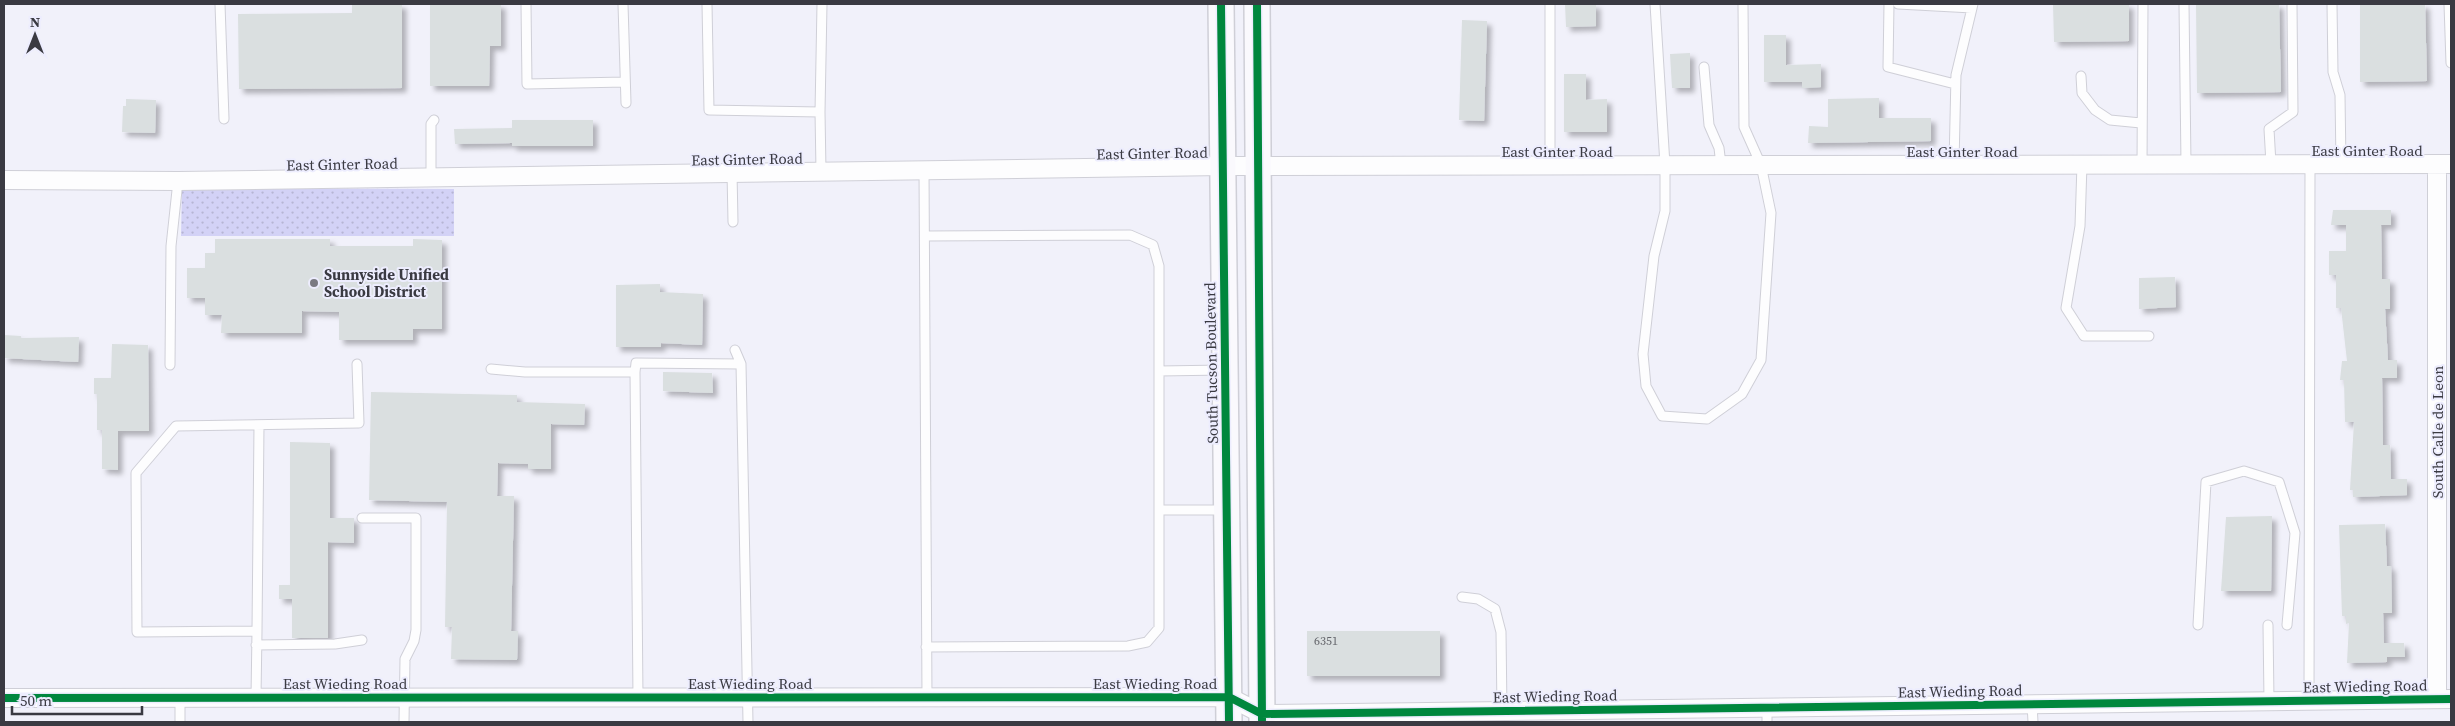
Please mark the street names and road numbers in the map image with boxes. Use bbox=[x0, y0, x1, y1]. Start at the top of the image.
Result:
street label: East Ginter Road bbox=[2311, 140, 2423, 161]
street label: East Ginter Road bbox=[1501, 141, 1613, 162]
street label: East Ginter Road bbox=[1906, 141, 2018, 162]
street label: East Ginter Road bbox=[1096, 142, 1208, 164]
street label: East Ginter Road bbox=[691, 148, 803, 170]
street label: East Ginter Road bbox=[286, 153, 398, 175]
street label: South Tucson Boulevard bbox=[1199, 282, 1223, 444]
street label: South Calle de Leon bbox=[2427, 366, 2448, 498]
street label: East Wieding Road bbox=[283, 673, 408, 694]
street label: East Wieding Road bbox=[688, 673, 813, 694]
street label: East Wieding Road bbox=[1093, 673, 1218, 694]
street label: East Wieding Road bbox=[2302, 674, 2428, 698]
street label: East Wieding Road bbox=[1897, 679, 2023, 703]
street label: East Wieding Road bbox=[1492, 684, 1618, 708]

